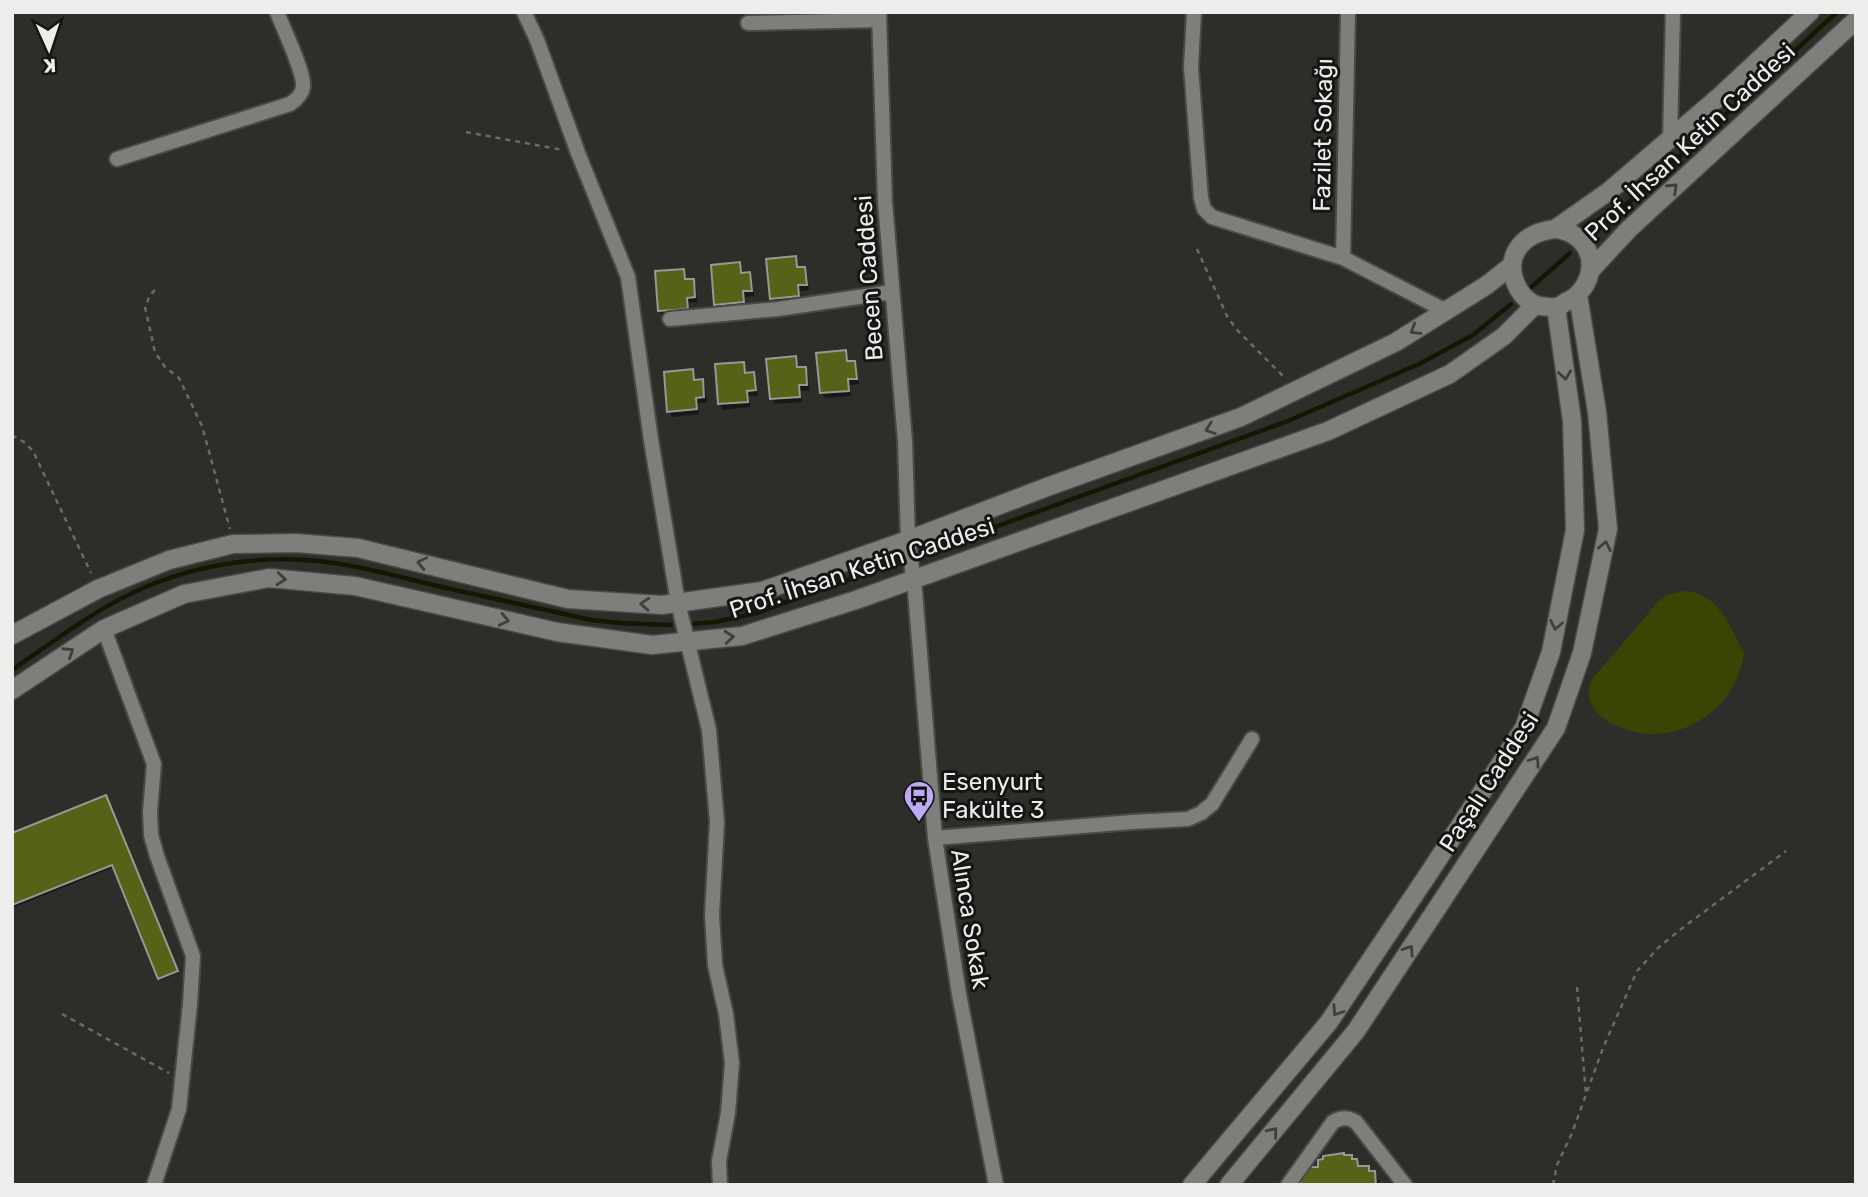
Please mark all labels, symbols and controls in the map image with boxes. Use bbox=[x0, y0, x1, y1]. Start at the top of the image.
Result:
north arrow bbox=[14, 14, 84, 84]
street label: Prof. İhsan Ketin Caddesi bbox=[1579, 37, 1801, 247]
text: K bbox=[43, 54, 57, 77]
street label: Fazilet Sokağı bbox=[1308, 58, 1338, 212]
one-way arrow bbox=[1665, 184, 1678, 197]
street label: Becen Caddesi bbox=[849, 194, 889, 362]
one-way arrow bbox=[1409, 322, 1422, 335]
one-way arrow bbox=[1558, 369, 1573, 381]
one-way arrow bbox=[1204, 420, 1216, 434]
street label: Prof. İhsan Ketin Caddesi bbox=[726, 512, 998, 624]
one-way arrow bbox=[1596, 540, 1611, 552]
one-way arrow bbox=[416, 557, 428, 571]
one-way arrow bbox=[276, 571, 287, 586]
one-way arrow bbox=[639, 597, 650, 612]
one-way arrow bbox=[498, 612, 510, 626]
one-way arrow bbox=[1549, 619, 1564, 631]
one-way arrow bbox=[724, 630, 735, 645]
one-way arrow bbox=[62, 648, 75, 661]
street label: Paşalı Caddesi bbox=[1433, 707, 1545, 857]
one-way arrow bbox=[1526, 755, 1539, 768]
place label: Esenyurt Fakülte 3 bbox=[942, 768, 1044, 824]
bus stop icon: Esenyurt Fakülte 3 bbox=[902, 779, 936, 823]
street label: Alınca Sokak bbox=[945, 847, 995, 991]
one-way arrow bbox=[1401, 945, 1413, 958]
one-way arrow bbox=[1332, 1003, 1345, 1016]
one-way arrow bbox=[1264, 1127, 1277, 1139]

